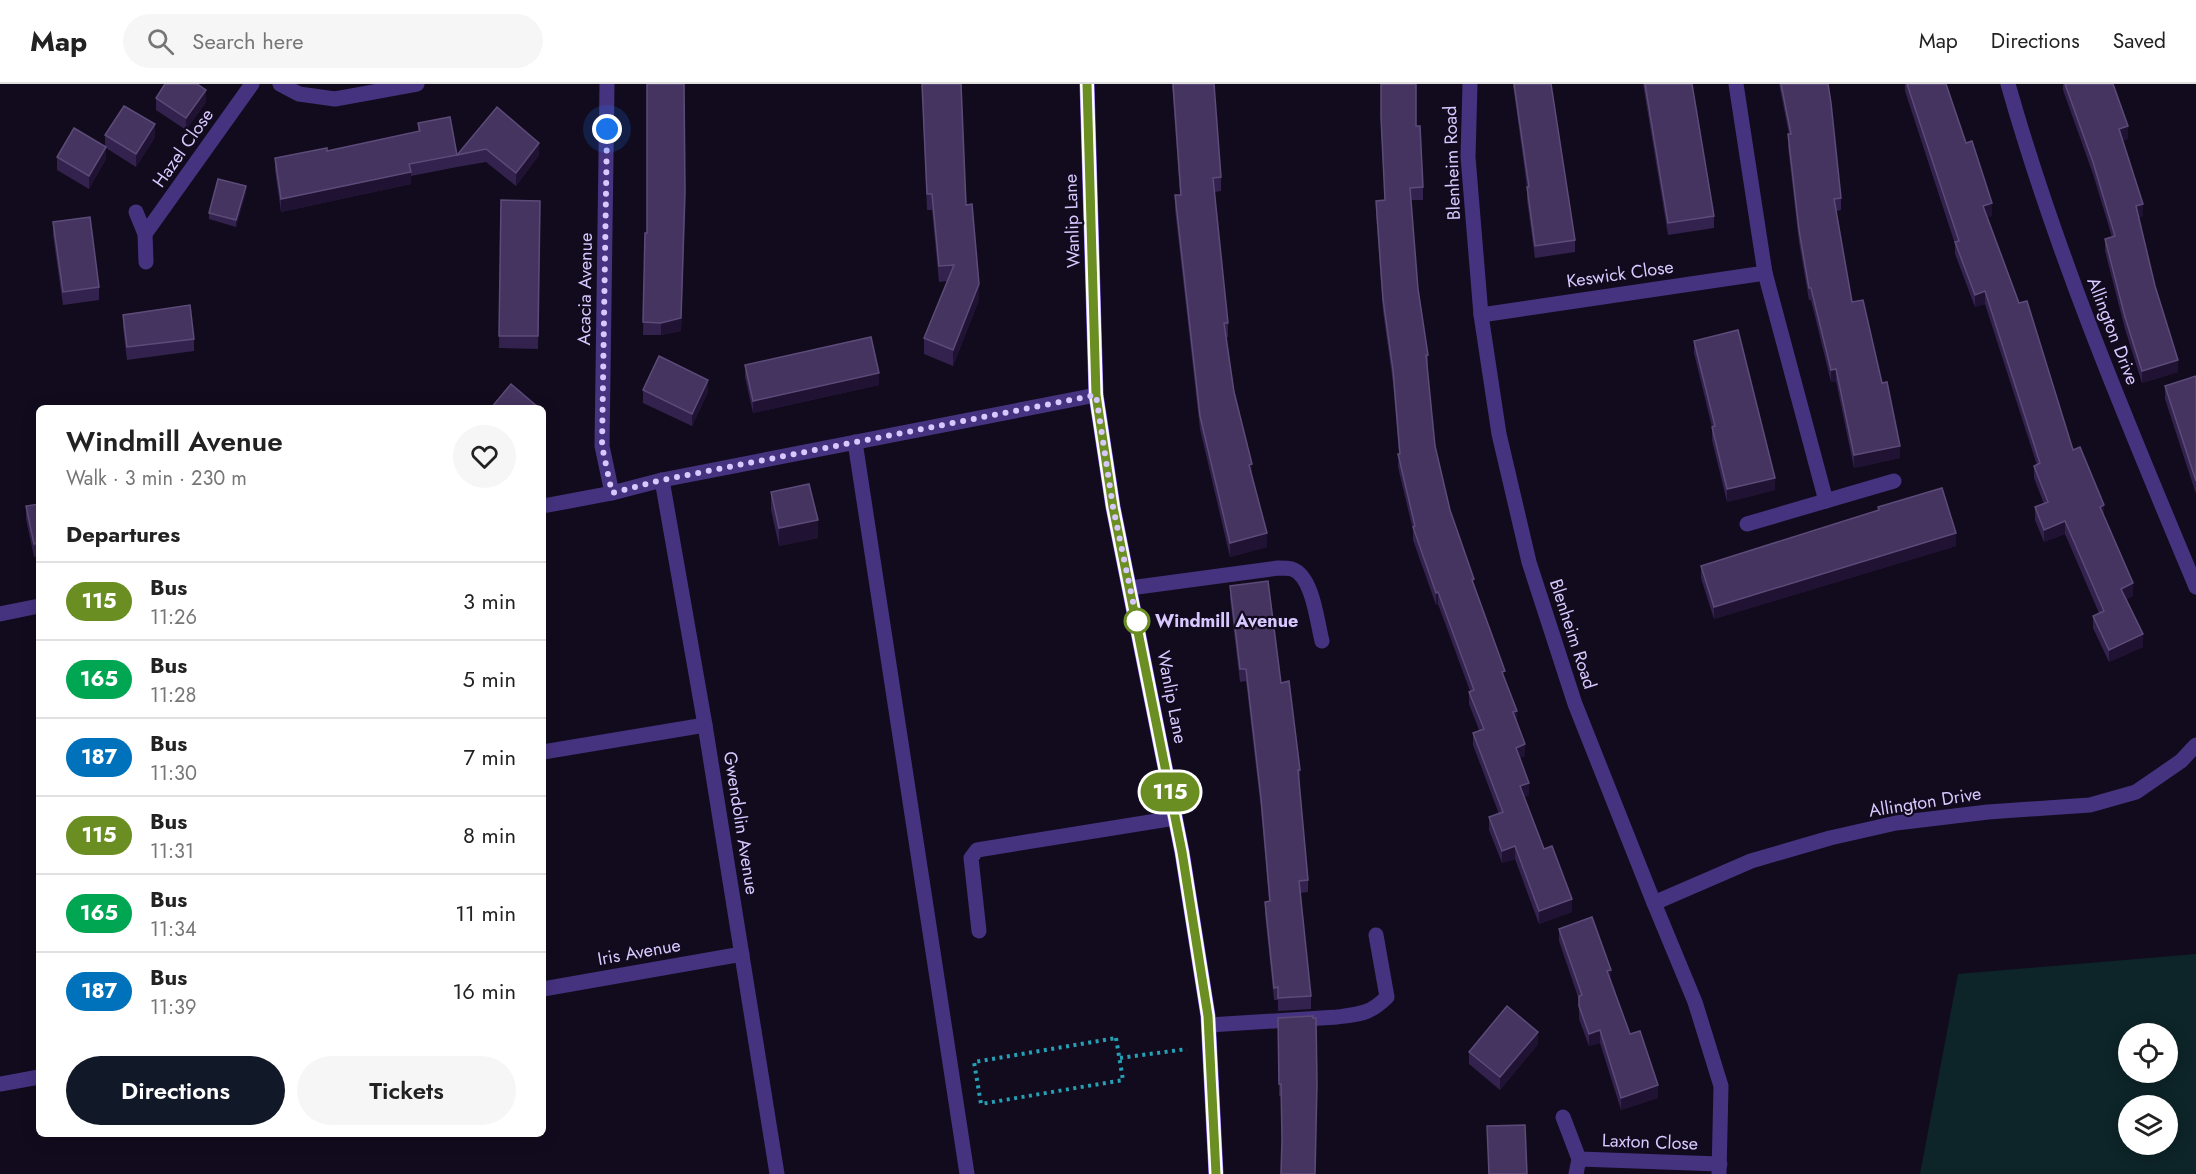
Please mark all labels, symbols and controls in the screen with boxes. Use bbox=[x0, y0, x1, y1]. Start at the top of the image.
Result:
search box bbox=[123, 14, 543, 68]
text: Map bbox=[30, 21, 87, 62]
icon: search bbox=[144, 25, 177, 58]
text: Search here bbox=[192, 25, 304, 57]
text: Map bbox=[1919, 26, 1958, 56]
text: Directions bbox=[1991, 26, 2080, 56]
text: Saved bbox=[2113, 26, 2166, 56]
street label: Hazel Close bbox=[146, 103, 220, 193]
street label: Blenheim Road bbox=[1437, 105, 1467, 221]
your location bbox=[592, 114, 622, 144]
street label: Wanlip Lane bbox=[1057, 174, 1087, 268]
street label: Acacia Avenue bbox=[571, 233, 599, 345]
street label: Keswick Close bbox=[1565, 254, 1675, 294]
street label: Allington Drive bbox=[2081, 273, 2145, 389]
text: Windmill Avenue bbox=[66, 421, 283, 462]
button: heart bbox=[453, 425, 516, 488]
text: Walk · 3 min · 230 m bbox=[66, 464, 247, 493]
text: Departures bbox=[66, 518, 180, 550]
text: Bus bbox=[150, 571, 187, 603]
street label: Blenheim Road bbox=[1543, 575, 1603, 693]
text: 3 min bbox=[463, 585, 516, 617]
text: 115 bbox=[82, 586, 116, 616]
text: 11:26 bbox=[150, 603, 197, 632]
marker: Windmill Avenue bbox=[1124, 608, 1150, 634]
place label: Windmill Avenue bbox=[1155, 608, 1298, 634]
street label: Wanlip Lane bbox=[1150, 648, 1194, 746]
text: Bus bbox=[150, 649, 187, 681]
text: 5 min bbox=[463, 663, 516, 695]
text: 165 bbox=[80, 664, 118, 694]
text: 11:28 bbox=[150, 681, 196, 710]
text: Bus bbox=[150, 727, 187, 759]
text: 7 min bbox=[463, 741, 516, 773]
text: 187 bbox=[81, 742, 117, 772]
street label: Gwendolin Avenue bbox=[717, 749, 765, 897]
text: 11:30 bbox=[150, 759, 197, 788]
line badge: 115 bbox=[1136, 772, 1204, 812]
text: 115 bbox=[1153, 777, 1187, 807]
street label: Allington Drive bbox=[1867, 780, 1983, 824]
text: Bus bbox=[150, 805, 187, 837]
text: 8 min bbox=[463, 819, 516, 851]
text: 115 bbox=[82, 820, 116, 850]
text: 11:31 bbox=[150, 837, 194, 866]
text: Bus bbox=[150, 883, 187, 915]
text: 11 min bbox=[455, 897, 516, 929]
text: 165 bbox=[80, 898, 118, 928]
text: 11:34 bbox=[150, 915, 197, 944]
street label: Iris Avenue bbox=[595, 932, 683, 972]
text: Bus bbox=[150, 961, 187, 993]
text: 16 min bbox=[452, 975, 516, 1007]
text: 187 bbox=[81, 976, 117, 1006]
text: 11:39 bbox=[150, 993, 196, 1022]
map controls bbox=[2118, 1023, 2178, 1155]
button: locate bbox=[2118, 1023, 2178, 1083]
button: Directions bbox=[66, 1056, 285, 1125]
button: Tickets bbox=[297, 1056, 516, 1125]
button: layers bbox=[2118, 1095, 2178, 1155]
street label: Laxton Close bbox=[1602, 1127, 1698, 1157]

